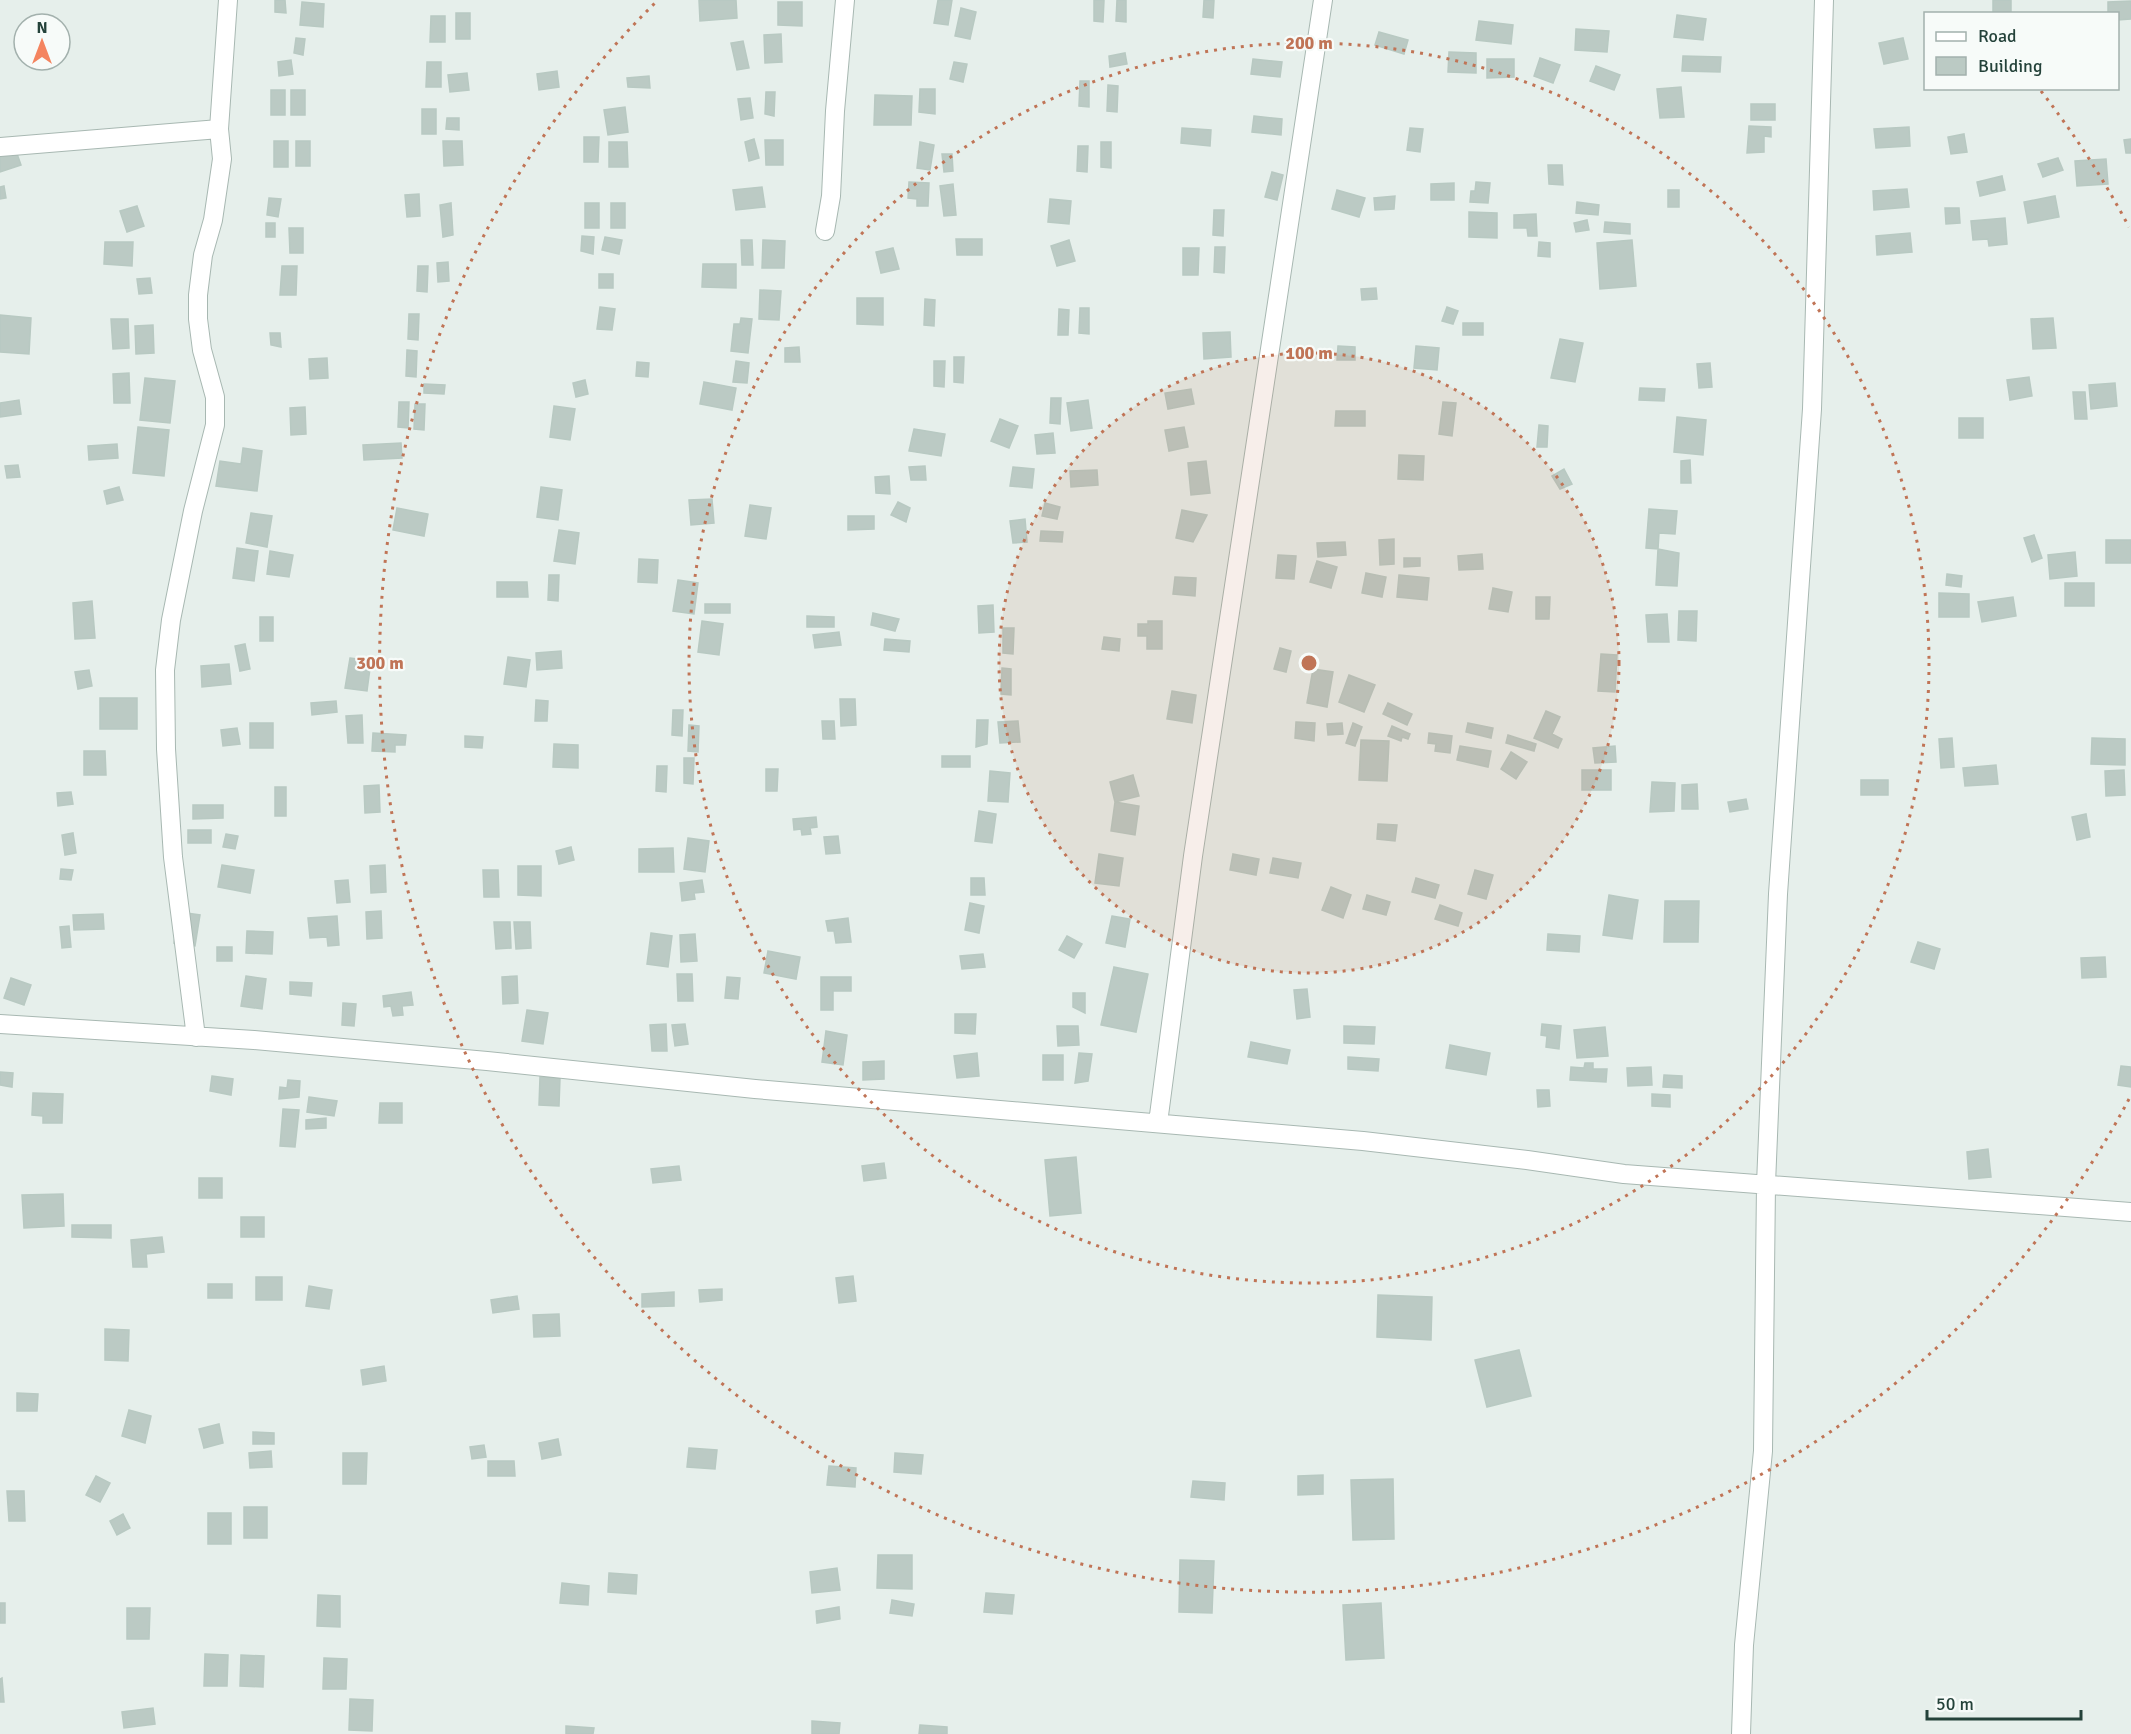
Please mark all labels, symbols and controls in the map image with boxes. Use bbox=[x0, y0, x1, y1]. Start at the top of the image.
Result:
north arrow bbox=[12, 12, 72, 72]
legend bbox=[1924, 12, 2119, 90]
text: N bbox=[36, 18, 48, 38]
text: Road bbox=[1978, 25, 2017, 47]
text: 200 m bbox=[1285, 32, 1333, 54]
text: Building bbox=[1978, 55, 2042, 77]
text: 100 m bbox=[1285, 342, 1333, 364]
text: 300 m bbox=[356, 652, 404, 674]
centre of rings bbox=[1299, 653, 1319, 673]
scale bar bbox=[1927, 1683, 2082, 1721]
text: 50 m bbox=[1936, 1693, 1974, 1715]

